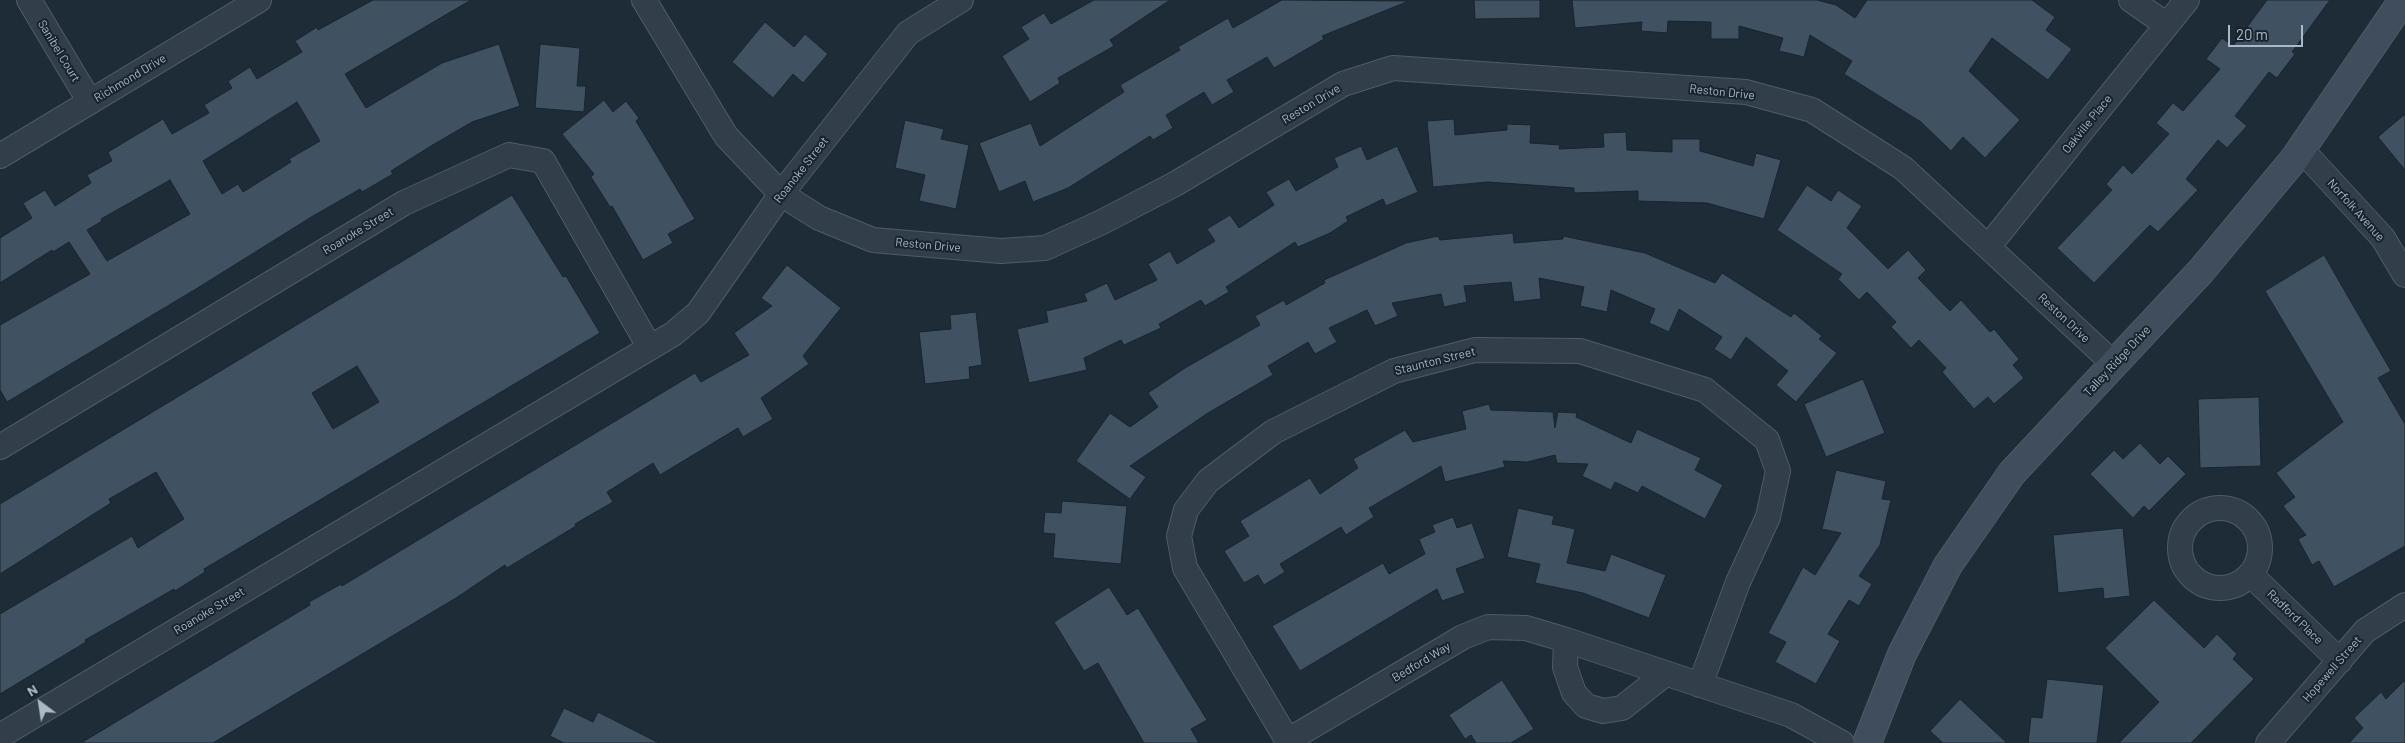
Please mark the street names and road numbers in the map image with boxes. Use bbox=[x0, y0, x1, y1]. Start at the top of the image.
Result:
street label: Sanibel Court bbox=[35, 17, 83, 85]
street label: Richmond Drive bbox=[91, 51, 169, 105]
street label: Reston Drive bbox=[1279, 81, 1343, 127]
street label: Reston Drive bbox=[1689, 81, 1755, 103]
street label: Oakville Place bbox=[2059, 92, 2115, 156]
street label: Roanoke Street bbox=[771, 134, 831, 206]
street label: Norfolk Avenue bbox=[2324, 176, 2388, 244]
street label: Roanoke Street bbox=[320, 204, 396, 258]
street label: Reston Drive bbox=[895, 235, 961, 255]
street label: Reston Drive bbox=[2035, 290, 2093, 346]
street label: Talley Ridge Drive bbox=[2081, 323, 2153, 399]
street label: Staunton Street bbox=[1393, 344, 1477, 378]
street label: Roanoke Street bbox=[171, 584, 247, 638]
street label: Radford Place bbox=[2264, 587, 2326, 647]
street label: Hopewell Street bbox=[2299, 633, 2365, 705]
street label: Bedford Way bbox=[1389, 639, 1453, 685]

